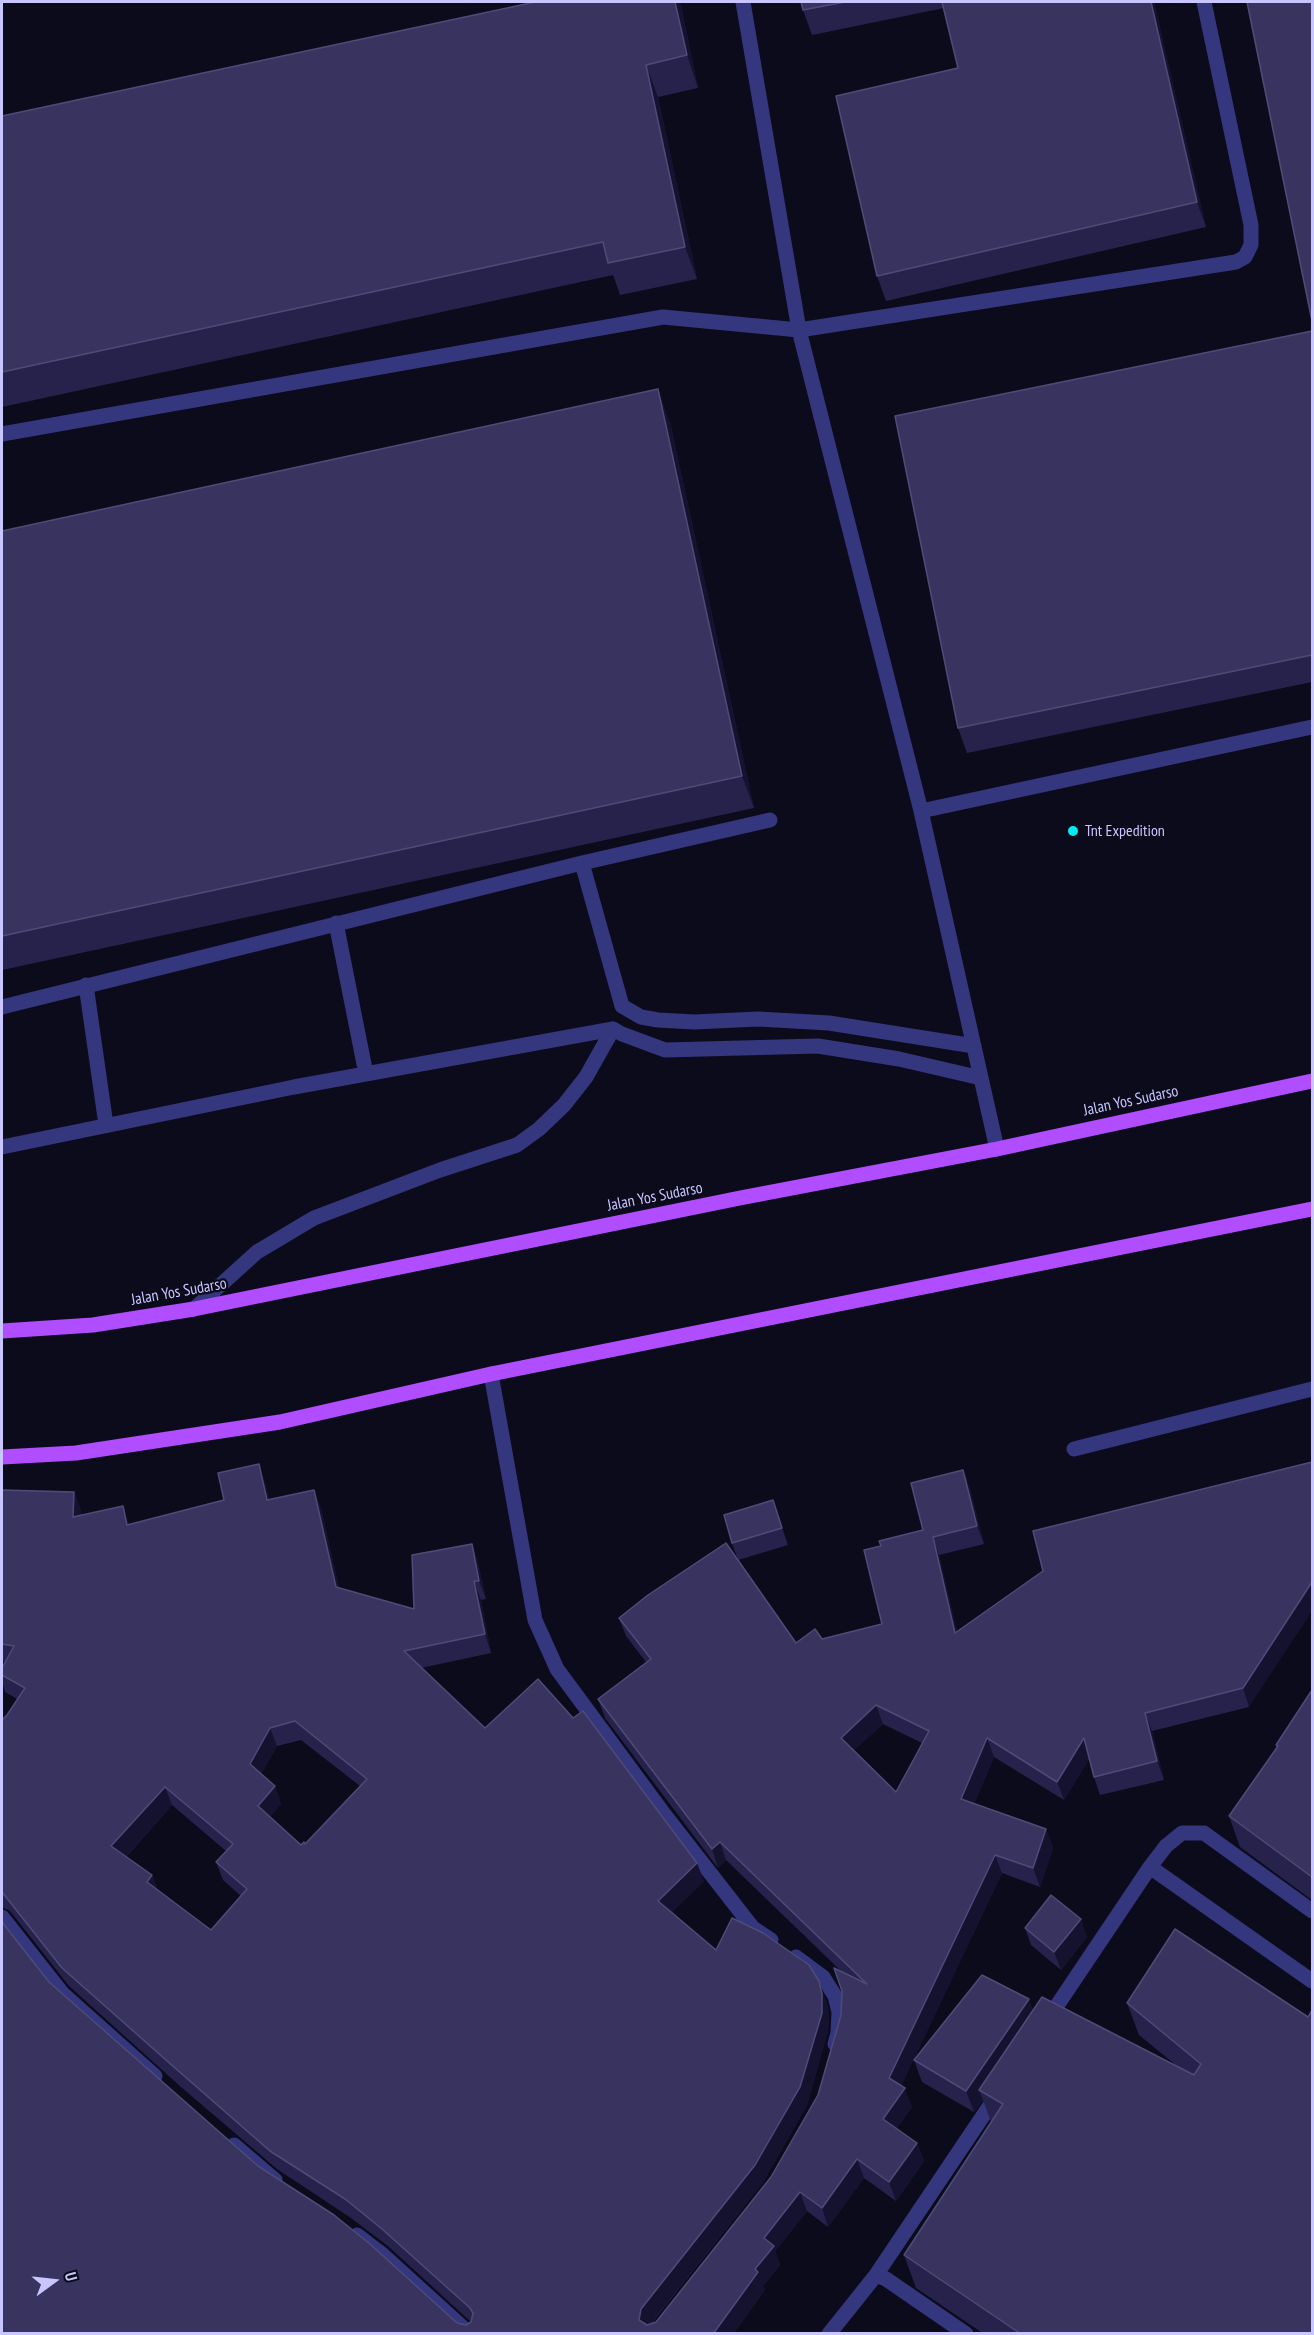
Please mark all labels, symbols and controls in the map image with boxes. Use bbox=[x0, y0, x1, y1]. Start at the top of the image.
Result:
place label: Tnt Expedition bbox=[1085, 821, 1165, 841]
marker: Tnt Expedition bbox=[1066, 824, 1080, 838]
street label: Jalan Yos Sudarso bbox=[1082, 1082, 1180, 1120]
street label: Jalan Yos Sudarso bbox=[606, 1178, 704, 1216]
street label: Jalan Yos Sudarso bbox=[130, 1274, 228, 1310]
north arrow bbox=[24, 2251, 84, 2311]
text: U bbox=[61, 2270, 82, 2283]

